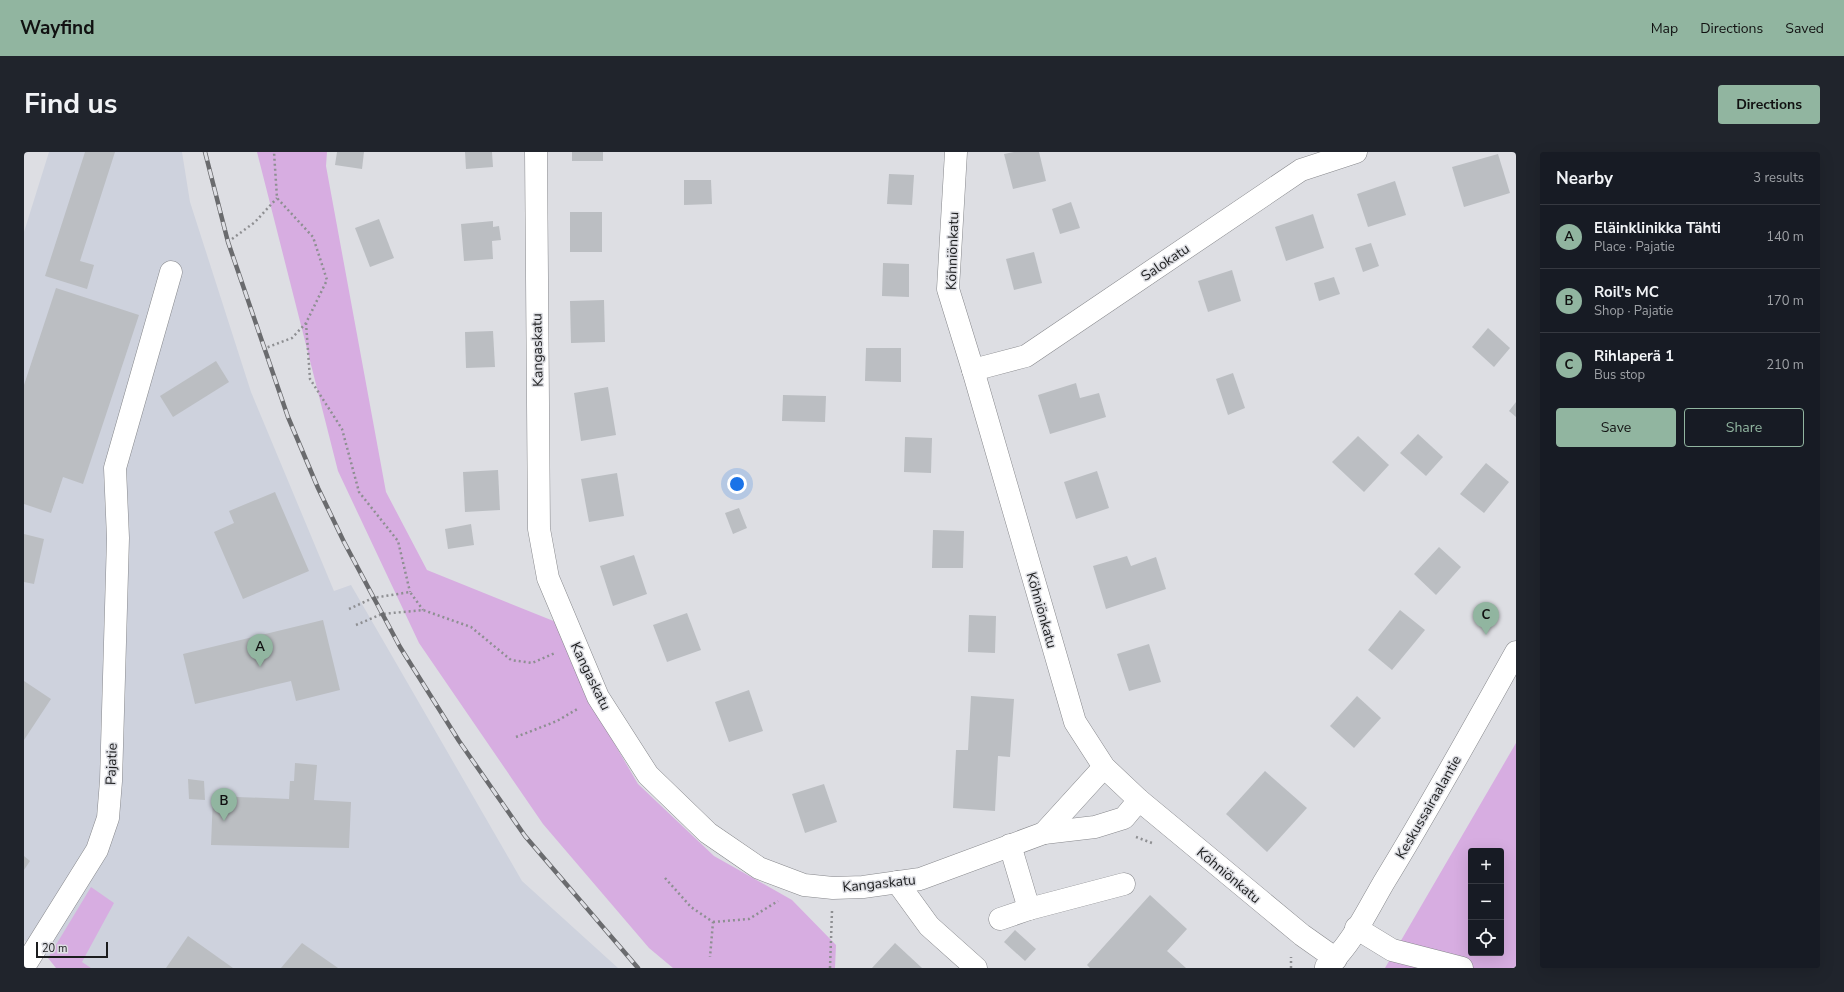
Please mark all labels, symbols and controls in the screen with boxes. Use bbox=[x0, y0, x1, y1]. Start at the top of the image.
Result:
text: Wayfind bbox=[20, 15, 95, 41]
text: Map bbox=[1651, 19, 1678, 38]
text: Directions bbox=[1700, 19, 1763, 38]
text: Saved bbox=[1785, 19, 1824, 38]
text: Find us bbox=[24, 85, 118, 123]
button: Directions bbox=[1718, 85, 1820, 124]
text: Nearby bbox=[1556, 167, 1613, 190]
text: 3 results bbox=[1753, 169, 1804, 187]
street label: Köhniönkatu bbox=[942, 212, 963, 291]
text: Eläinklinikka Tähti bbox=[1594, 218, 1721, 238]
text: A bbox=[1564, 228, 1574, 246]
text: 140 m bbox=[1766, 228, 1804, 246]
text: Place · Pajatie bbox=[1594, 238, 1675, 256]
street label: Salokatu bbox=[1137, 239, 1193, 286]
text: Roil's MC bbox=[1594, 282, 1659, 302]
text: B bbox=[1565, 292, 1573, 310]
text: 170 m bbox=[1766, 292, 1804, 310]
text: Shop · Pajatie bbox=[1594, 302, 1673, 320]
street label: Kangaskatu bbox=[527, 313, 548, 387]
text: Rihlaperä 1 bbox=[1594, 346, 1674, 366]
text: C bbox=[1565, 356, 1573, 374]
text: 210 m bbox=[1766, 356, 1804, 374]
text: Bus stop bbox=[1594, 366, 1645, 384]
button: Save bbox=[1556, 408, 1676, 447]
button: Share bbox=[1684, 408, 1804, 447]
your location bbox=[727, 474, 747, 494]
street label: Köhniönkatu bbox=[1022, 570, 1061, 650]
pin: C bbox=[1473, 602, 1499, 635]
pin: A bbox=[247, 634, 273, 667]
street label: Kangaskatu bbox=[566, 639, 615, 713]
street label: Pajatie bbox=[101, 743, 122, 785]
street label: Keskussairaalantie bbox=[1391, 752, 1466, 863]
pin: B bbox=[211, 788, 237, 821]
street label: Köhniönkatu bbox=[1193, 843, 1265, 908]
map controls bbox=[1468, 848, 1504, 956]
button: + bbox=[1468, 848, 1504, 884]
street label: Kangaskatu bbox=[841, 870, 917, 897]
button: − bbox=[1468, 884, 1504, 920]
button: locate bbox=[1468, 920, 1504, 956]
scale bar bbox=[36, 940, 108, 959]
text: 20 m bbox=[42, 941, 67, 956]

